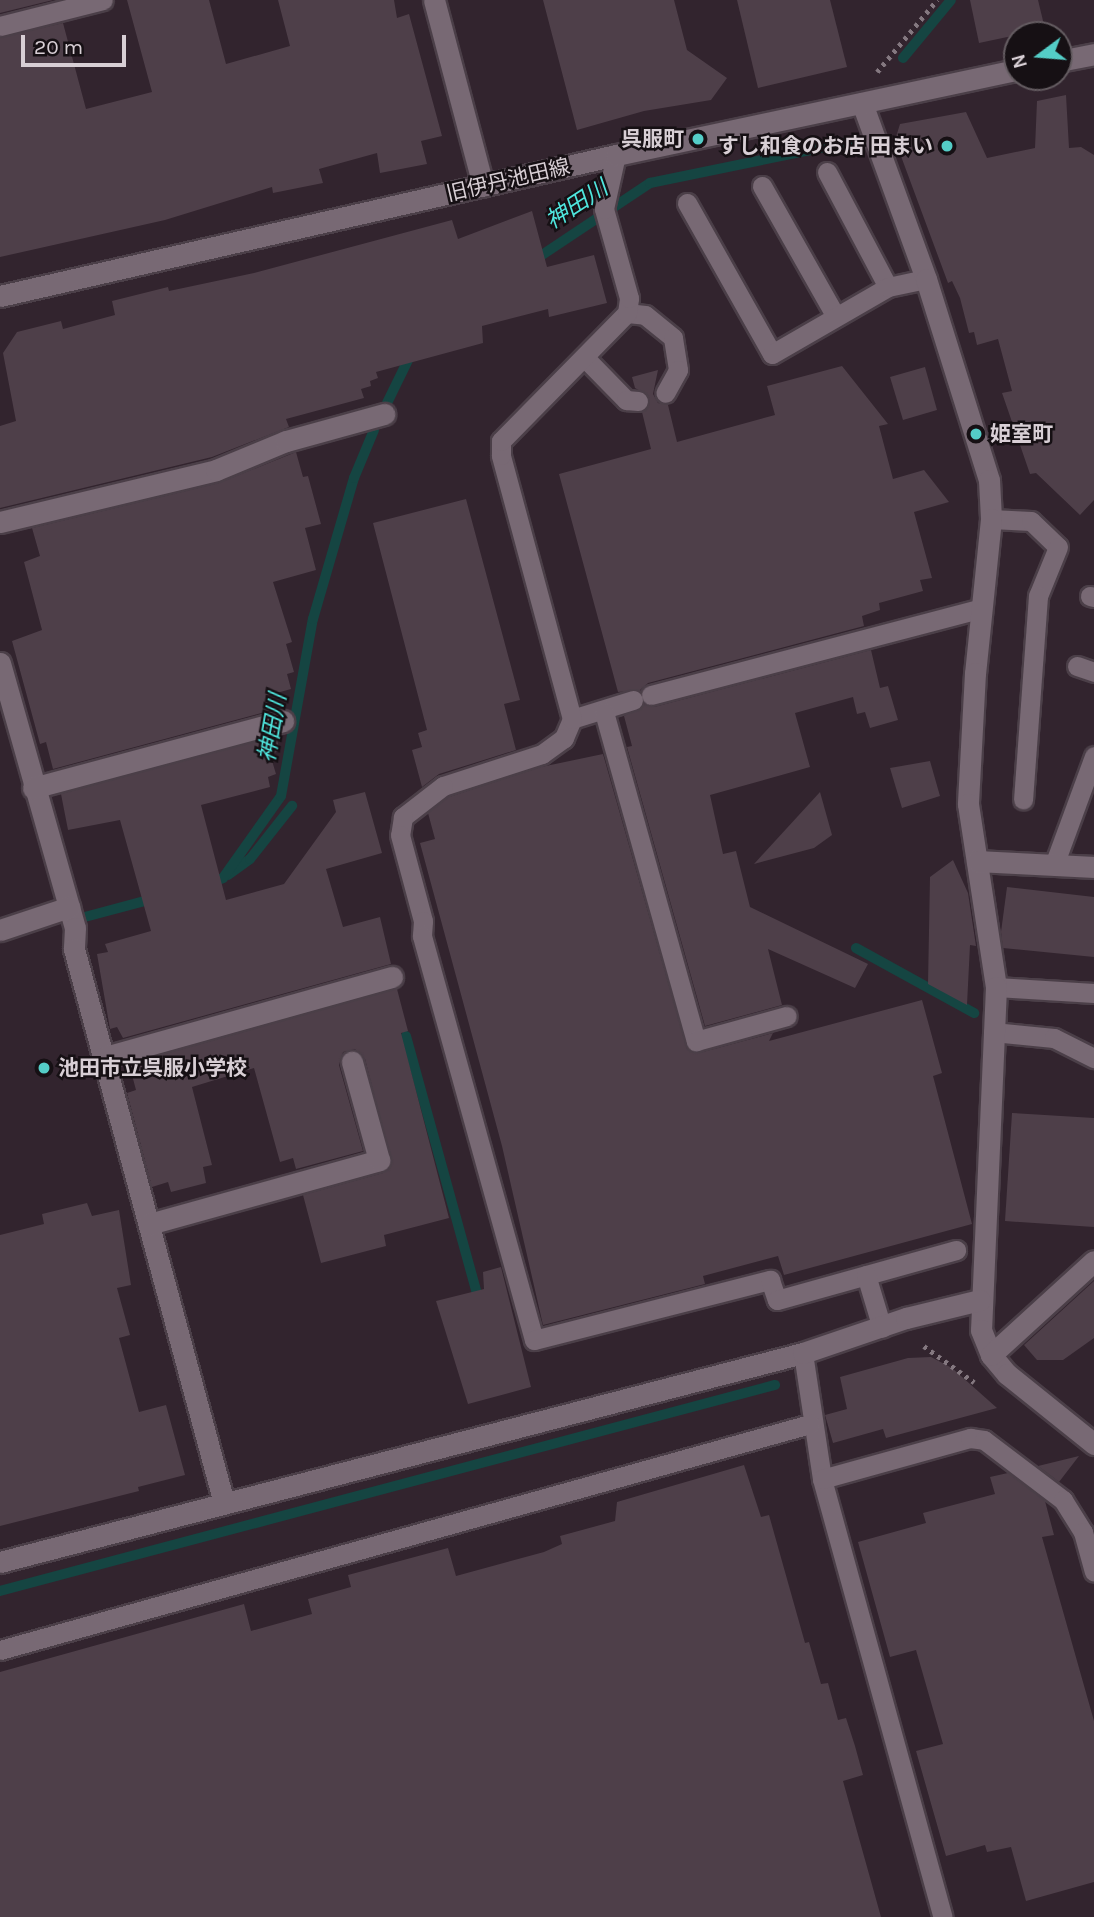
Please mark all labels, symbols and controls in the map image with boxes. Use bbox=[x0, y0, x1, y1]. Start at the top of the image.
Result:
scale bar bbox=[24, 21, 130, 65]
north arrow bbox=[1003, 21, 1073, 91]
text: 20 m bbox=[34, 35, 83, 59]
text: N bbox=[1007, 52, 1032, 71]
place label: 呉服町 bbox=[621, 126, 684, 152]
marker: 呉服町 bbox=[690, 131, 706, 147]
place label: すし和食のお店 田まい bbox=[718, 133, 933, 159]
marker: すし和食のお店 田まい bbox=[939, 138, 955, 154]
street label: 旧伊丹池田線 bbox=[444, 154, 572, 206]
water label: 神田川 bbox=[541, 175, 613, 235]
place label: 姫室町 bbox=[990, 421, 1053, 447]
marker: 姫室町 bbox=[968, 426, 984, 442]
water label: 神田川 bbox=[253, 692, 293, 764]
place label: 池田市立呉服小学校 bbox=[58, 1055, 247, 1081]
marker: 池田市立呉服小学校 bbox=[36, 1060, 52, 1076]

